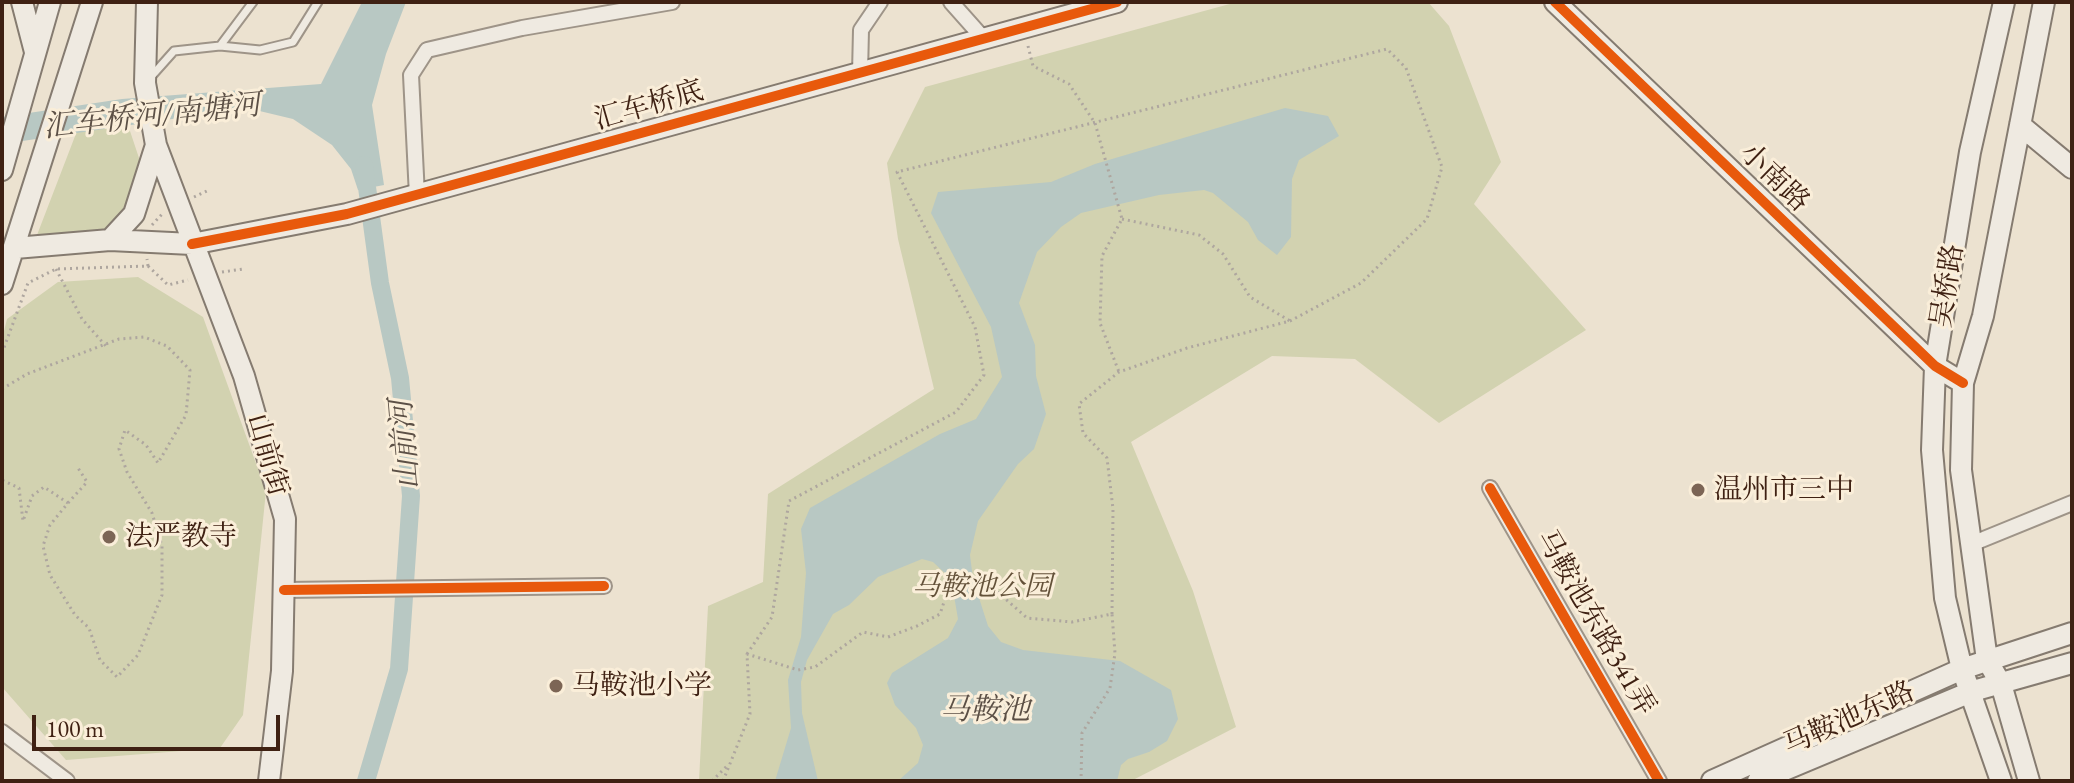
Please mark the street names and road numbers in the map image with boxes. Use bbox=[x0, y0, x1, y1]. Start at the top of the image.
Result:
street label: 汇车桥底 bbox=[591, 74, 707, 138]
street label: 小南路 bbox=[1732, 137, 1816, 219]
street label: 吴桥路 bbox=[1925, 242, 1971, 330]
street label: 山前街 bbox=[239, 410, 295, 500]
street label: 马鞍池东路341弄 bbox=[1528, 524, 1662, 722]
street label: 马鞍池东路 bbox=[1778, 675, 1920, 763]

